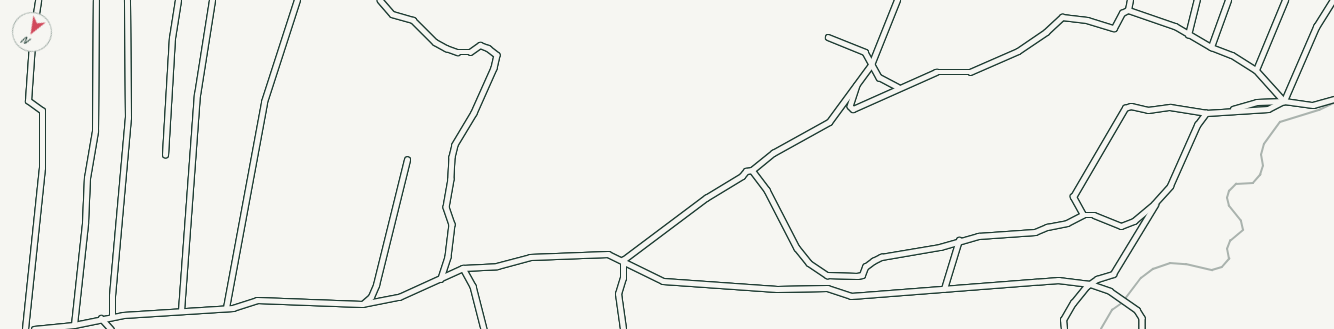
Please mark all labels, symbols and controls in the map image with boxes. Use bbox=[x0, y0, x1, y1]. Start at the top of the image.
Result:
north arrow bbox=[12, 12, 52, 52]
text: N bbox=[20, 34, 33, 49]

